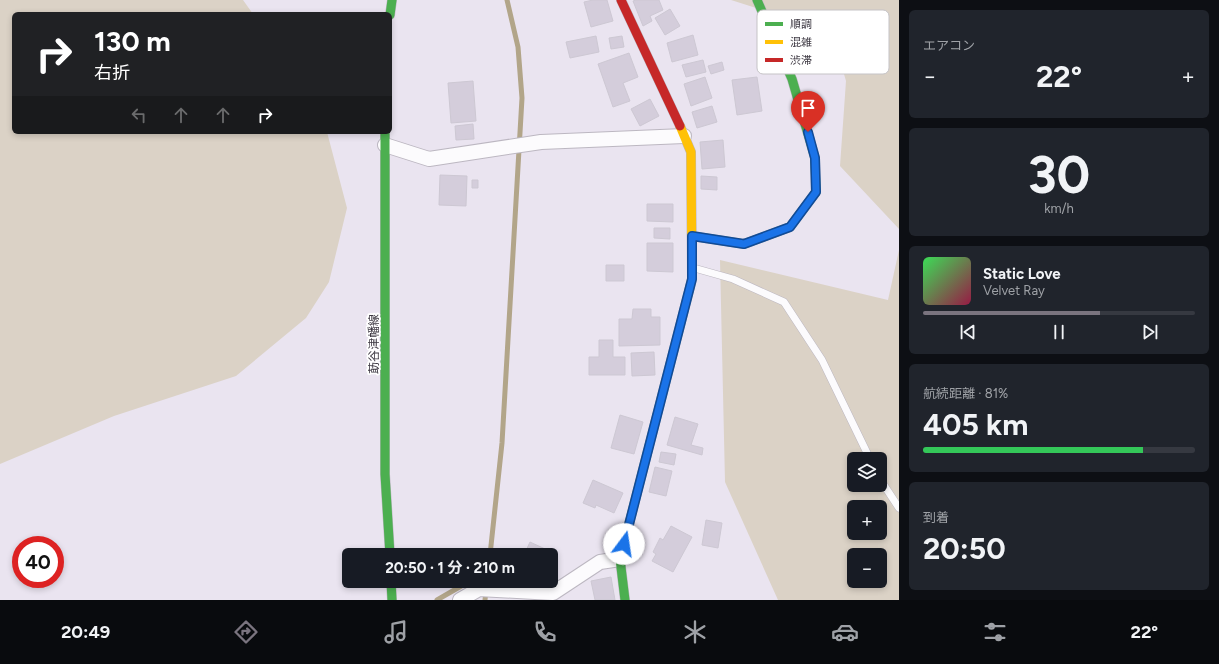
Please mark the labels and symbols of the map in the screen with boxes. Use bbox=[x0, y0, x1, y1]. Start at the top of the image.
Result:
legend bbox=[757, 10, 889, 74]
text: 順調 bbox=[790, 18, 812, 31]
text: 混雑 bbox=[790, 36, 812, 49]
text: 渋滞 bbox=[790, 54, 812, 67]
pin bbox=[791, 91, 825, 132]
street label: 莇谷津幡線 bbox=[367, 314, 381, 374]
position arrow bbox=[603, 523, 645, 565]
speed limit sign: 40 bbox=[12, 536, 64, 588]

